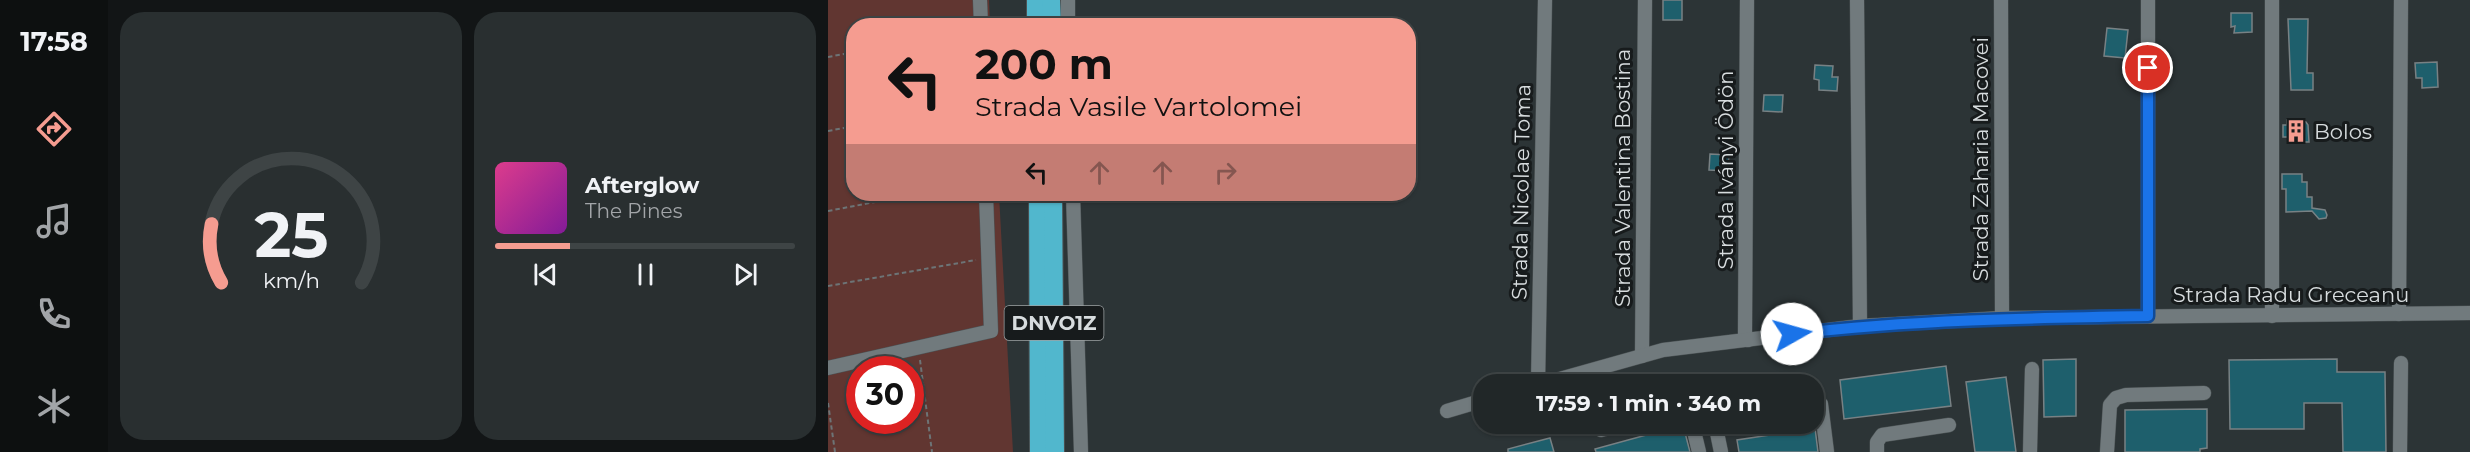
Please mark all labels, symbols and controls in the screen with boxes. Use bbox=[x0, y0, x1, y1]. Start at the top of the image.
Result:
text: 17:58 bbox=[20, 25, 88, 58]
street label: Strada Zaharia Macovei bbox=[1968, 37, 1993, 281]
text: 200 m bbox=[975, 38, 1113, 90]
icon: left bbox=[876, 42, 954, 120]
pin bbox=[2122, 42, 2173, 93]
street label: Strada Valentina Bostina bbox=[1610, 49, 1635, 307]
icon: arrive bbox=[2131, 51, 2164, 84]
street label: Strada Iványi Ödön bbox=[1713, 71, 1738, 269]
street label: Strada Nicolae Toma bbox=[1507, 84, 1535, 300]
text: Strada Vasile Vartolomei bbox=[975, 90, 1302, 123]
icon: directions bbox=[33, 108, 75, 150]
building icon: Bolos bbox=[2283, 118, 2309, 144]
place label: Bolos bbox=[2314, 119, 2372, 144]
icon: left bbox=[1020, 156, 1053, 189]
icon: ahead bbox=[1083, 156, 1116, 189]
icon: ahead bbox=[1146, 156, 1179, 189]
icon: right bbox=[1209, 156, 1242, 189]
text: Afterglow bbox=[585, 172, 699, 199]
text: 25 bbox=[254, 197, 328, 273]
text: The Pines bbox=[585, 199, 682, 223]
icon: music bbox=[33, 200, 75, 242]
icon: previous bbox=[529, 258, 562, 291]
icon: pause bbox=[629, 258, 662, 291]
icon: next bbox=[729, 258, 762, 291]
text: km/h bbox=[262, 267, 320, 293]
street label: Strada Radu Greceanu bbox=[2173, 282, 2409, 307]
icon: phone bbox=[33, 293, 75, 335]
position arrow bbox=[1760, 302, 1824, 366]
road number: DNVO1Z bbox=[1004, 306, 1104, 340]
speed limit sign: 30 bbox=[846, 356, 924, 434]
icon: climate bbox=[33, 385, 75, 427]
text: 17:59 · 1 min · 340 m bbox=[1536, 390, 1761, 417]

